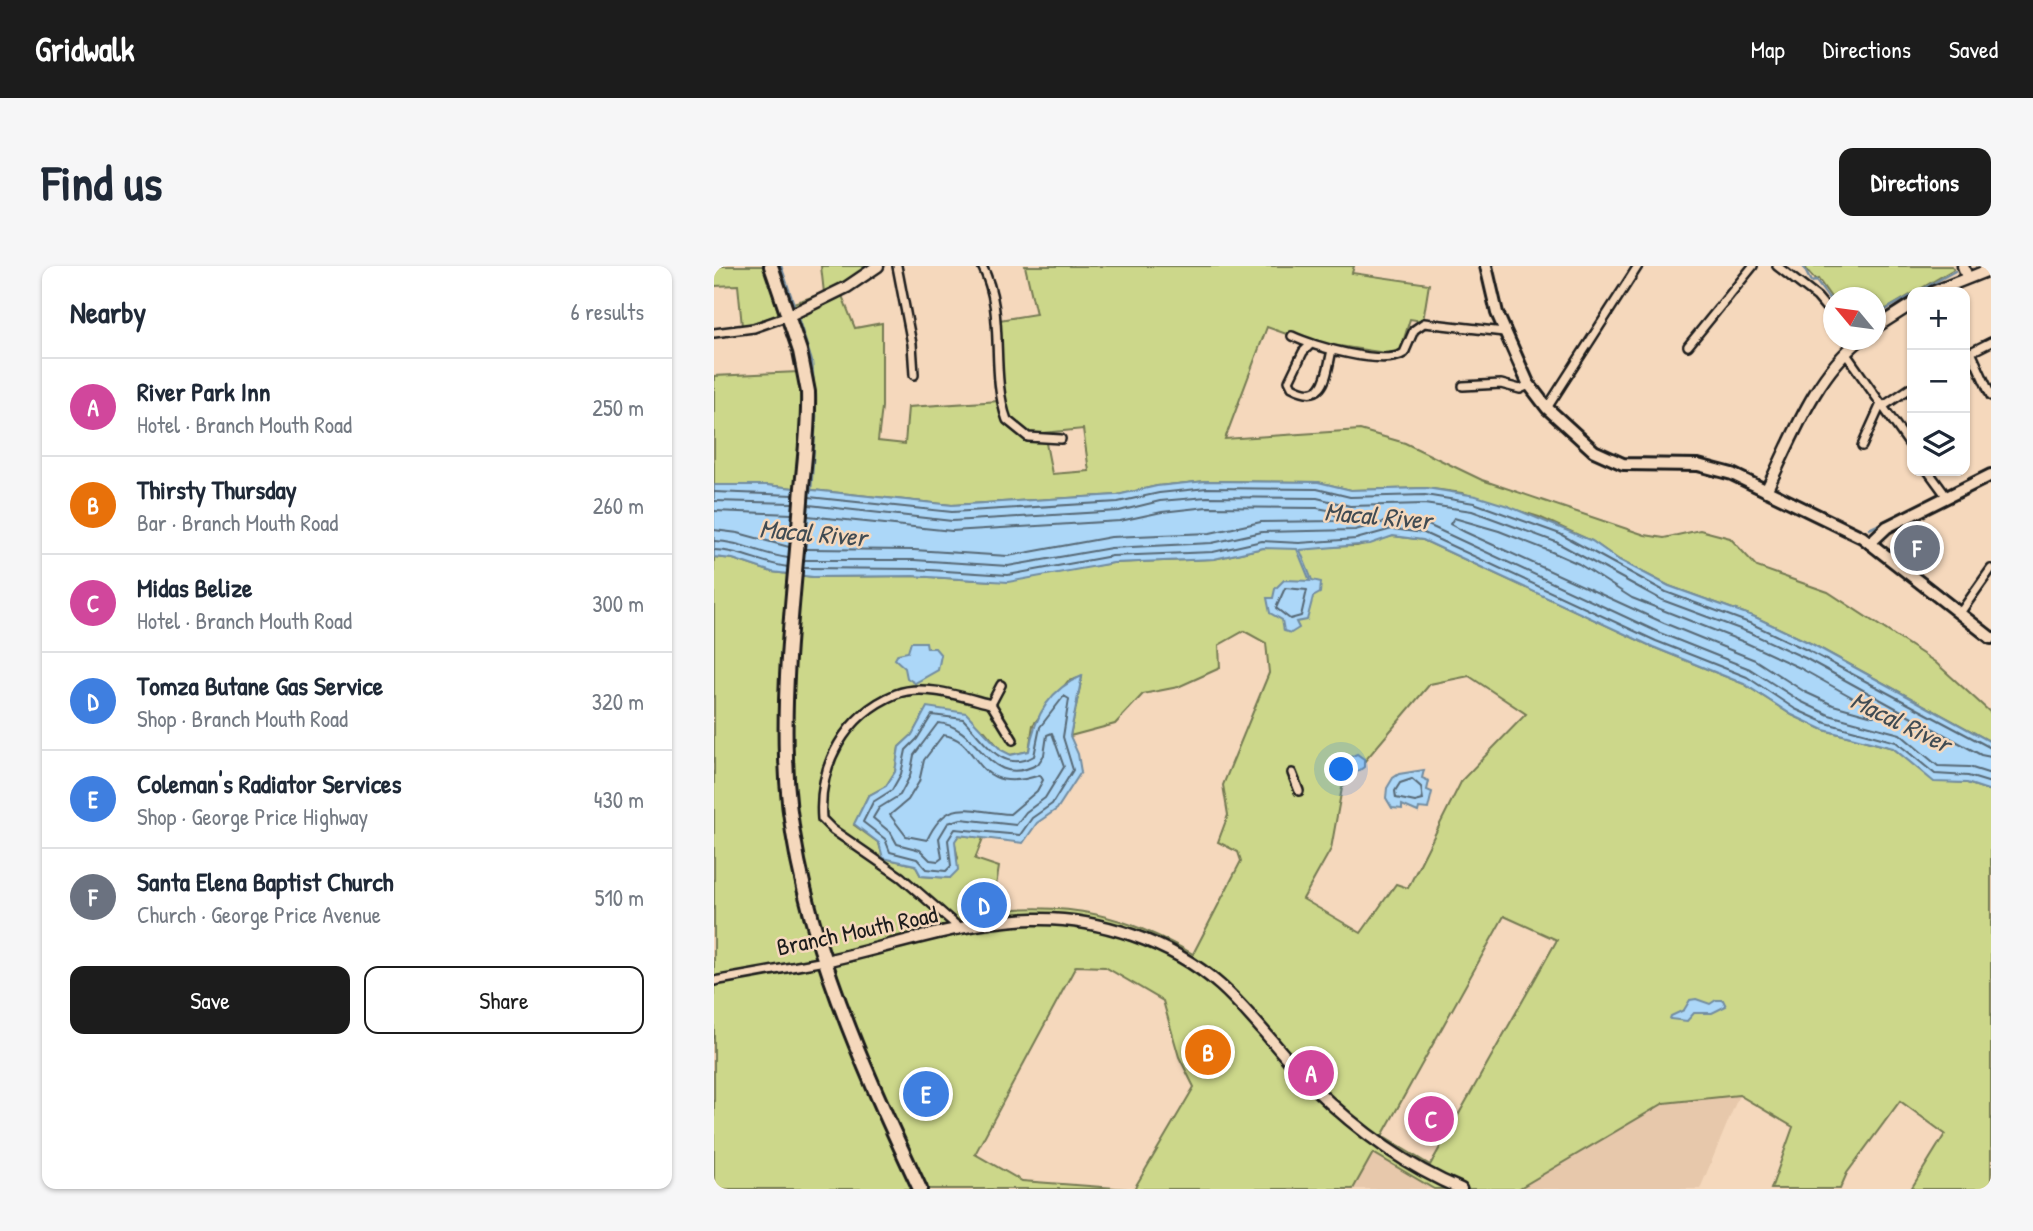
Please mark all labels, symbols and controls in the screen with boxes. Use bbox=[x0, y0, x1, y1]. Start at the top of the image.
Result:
text: Gridwalk bbox=[35, 27, 135, 71]
text: Map bbox=[1751, 33, 1785, 65]
text: Directions bbox=[1823, 33, 1911, 65]
text: Saved bbox=[1949, 33, 1998, 65]
button: Directions bbox=[1839, 148, 1991, 216]
text: Find us bbox=[42, 149, 162, 215]
north arrow bbox=[1823, 287, 1886, 350]
map controls bbox=[1907, 287, 1970, 476]
button: + bbox=[1907, 287, 1970, 350]
text: Nearby bbox=[70, 292, 146, 332]
text: 6 results bbox=[571, 296, 644, 327]
button: − bbox=[1907, 350, 1970, 413]
text: River Park Inn bbox=[137, 374, 270, 409]
text: A bbox=[87, 392, 99, 423]
text: 250 m bbox=[592, 392, 644, 423]
text: Hotel · Branch Mouth Road bbox=[137, 409, 352, 440]
button: layers bbox=[1907, 413, 1970, 476]
text: Thirsty Thursday bbox=[137, 472, 297, 507]
text: B bbox=[87, 490, 99, 521]
text: 260 m bbox=[593, 490, 644, 521]
water label: Macal River bbox=[1323, 493, 1436, 538]
text: Bar · Branch Mouth Road bbox=[137, 507, 338, 538]
water label: Macal River bbox=[758, 510, 871, 555]
pin: F bbox=[1894, 522, 1940, 574]
text: Midas Belize bbox=[137, 570, 252, 605]
text: C bbox=[87, 588, 99, 619]
text: 300 m bbox=[592, 588, 644, 619]
text: Hotel · Branch Mouth Road bbox=[137, 605, 352, 636]
text: Tomza Butane Gas Service bbox=[137, 668, 383, 703]
water label: Macal River bbox=[1845, 682, 1960, 762]
text: D bbox=[88, 686, 98, 717]
text: 320 m bbox=[592, 686, 644, 717]
text: Shop · Branch Mouth Road bbox=[137, 703, 348, 734]
your location bbox=[1324, 752, 1358, 786]
text: Coleman's Radiator Services bbox=[137, 766, 401, 801]
text: E bbox=[88, 784, 98, 815]
text: 430 m bbox=[594, 784, 644, 815]
text: Shop · George Price Highway bbox=[137, 801, 368, 832]
text: Santa Elena Baptist Church bbox=[137, 864, 393, 899]
pin: D bbox=[961, 879, 1007, 931]
text: F bbox=[89, 882, 97, 913]
text: 510 m bbox=[595, 882, 644, 913]
street label: Branch Mouth Road bbox=[774, 897, 940, 963]
text: Church · George Price Avenue bbox=[137, 899, 381, 930]
button: Save bbox=[70, 966, 350, 1034]
button: Share bbox=[364, 966, 644, 1034]
pin: B bbox=[1185, 1026, 1231, 1078]
pin: A bbox=[1288, 1047, 1334, 1099]
pin: E bbox=[903, 1068, 949, 1120]
pin: C bbox=[1408, 1093, 1454, 1145]

